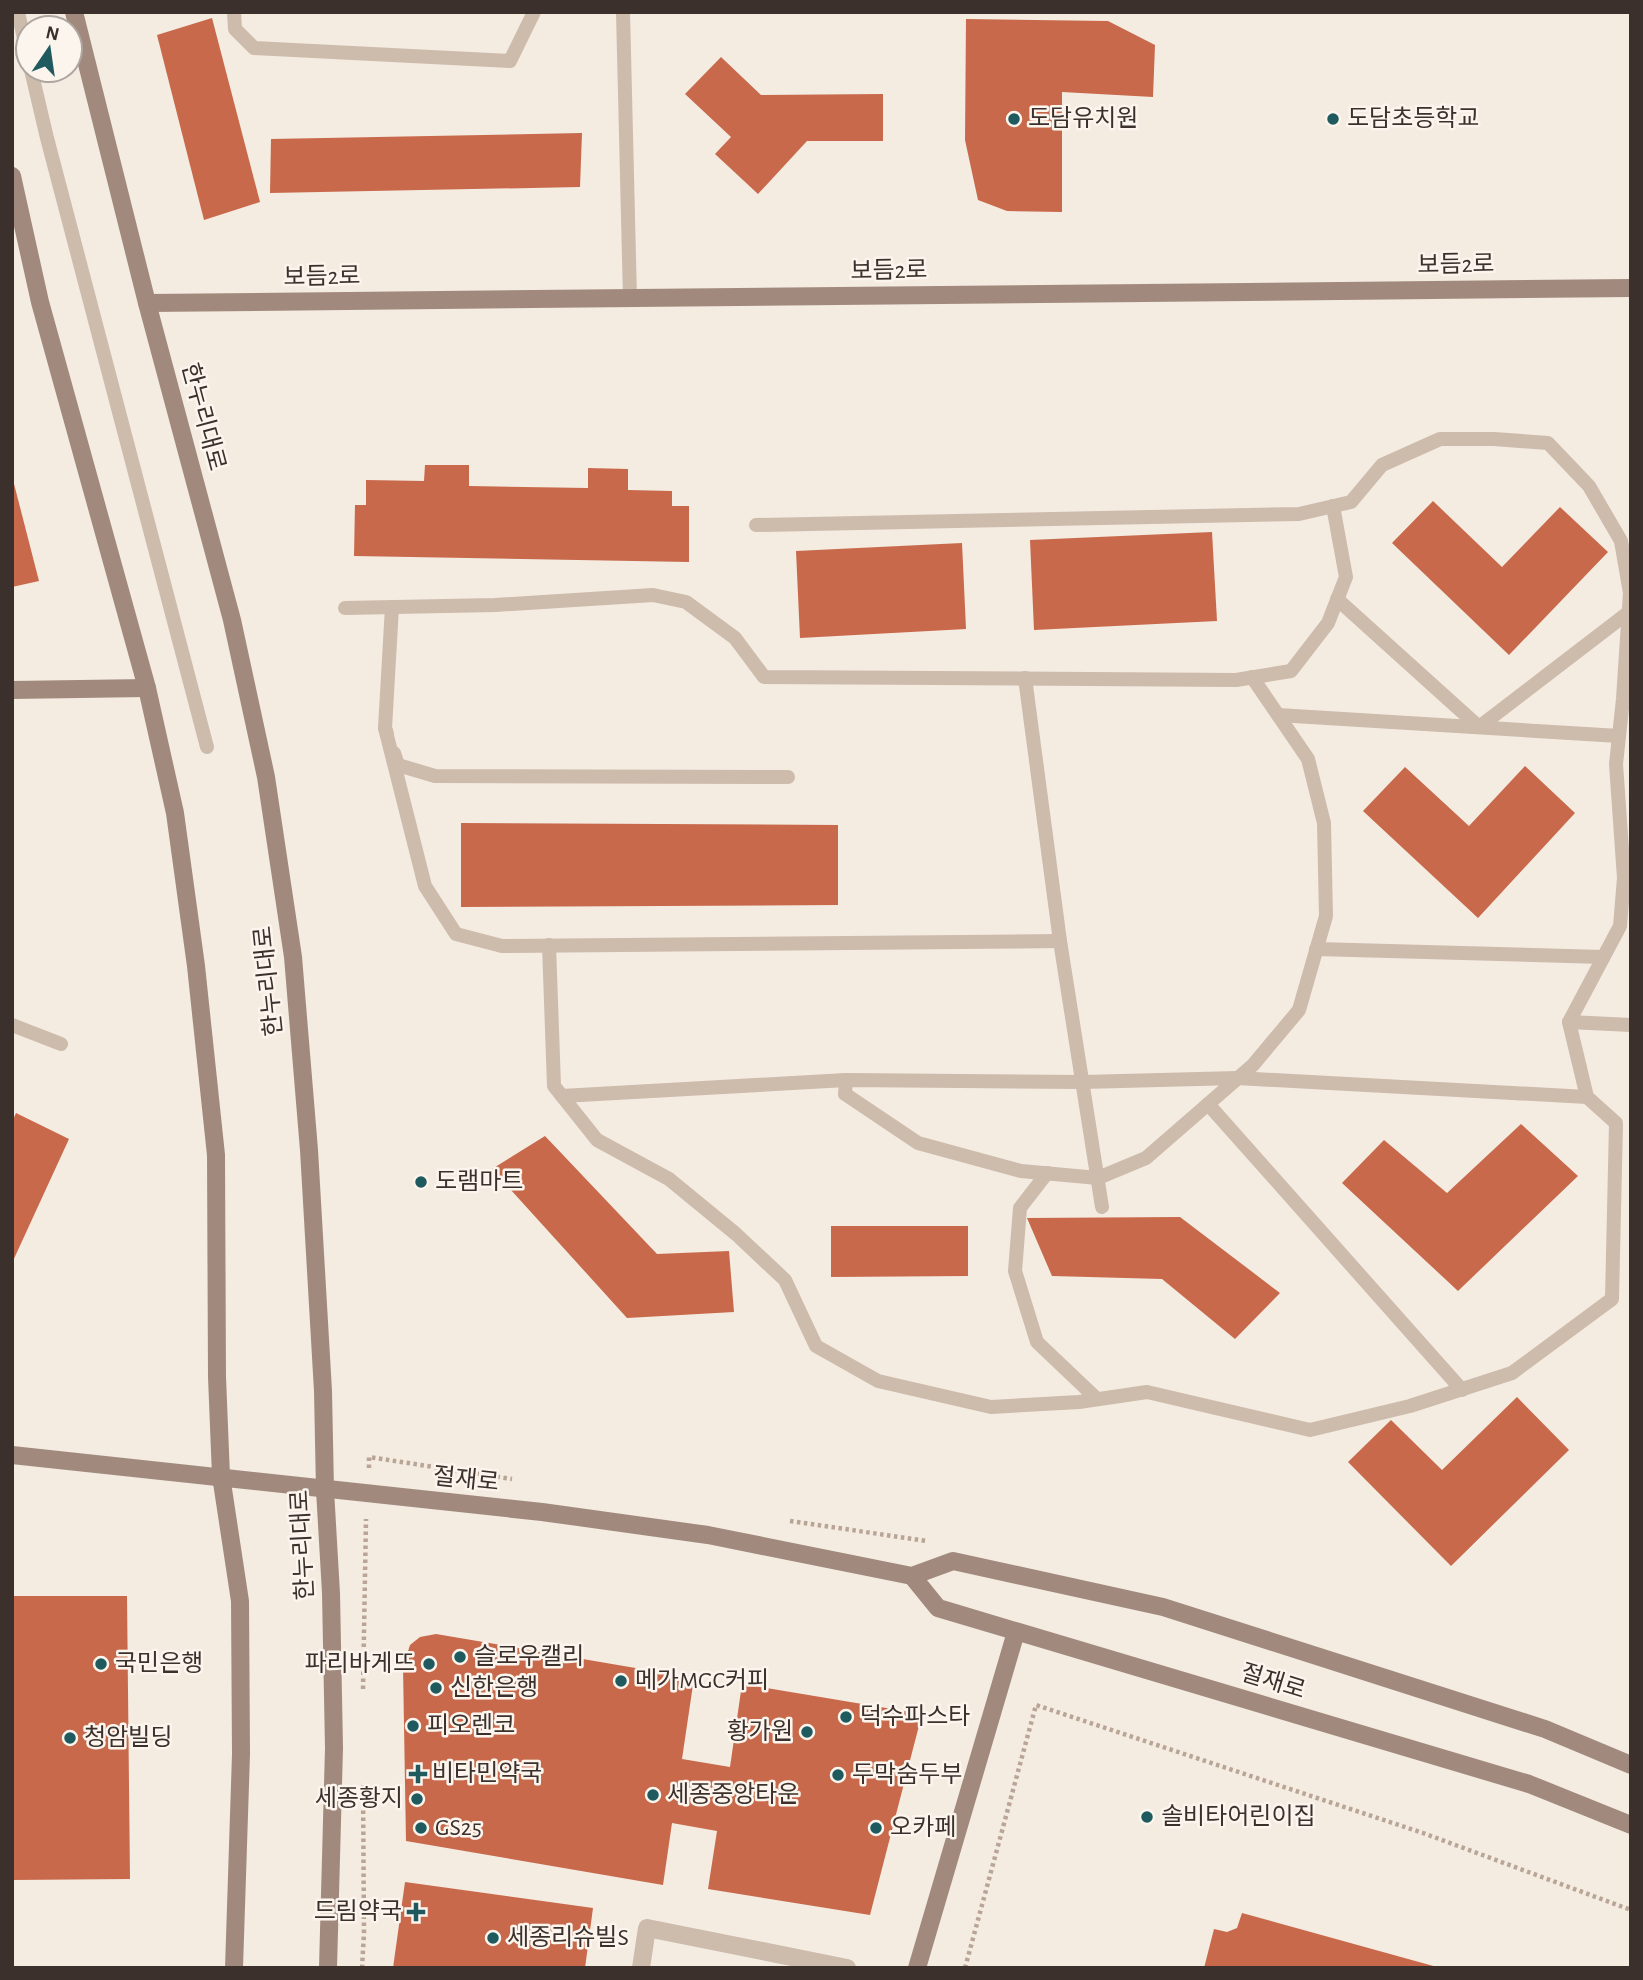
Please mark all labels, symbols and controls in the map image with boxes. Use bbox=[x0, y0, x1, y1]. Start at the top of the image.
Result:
north arrow bbox=[14, 14, 84, 84]
text: N bbox=[44, 23, 61, 45]
place label: 도담초등학교 bbox=[1347, 105, 1479, 131]
place label: 도담유치원 bbox=[1028, 106, 1138, 131]
marker: 도담유치원 bbox=[1006, 111, 1022, 127]
marker: 도담초등학교 bbox=[1325, 111, 1341, 127]
street label: 보듬2로 bbox=[1417, 251, 1495, 278]
street label: 보듬2로 bbox=[850, 257, 928, 284]
street label: 보듬2로 bbox=[283, 263, 361, 290]
street label: 한누리대로 bbox=[177, 360, 230, 473]
street label: 한누리대로 bbox=[250, 925, 287, 1037]
place label: 도램마트 bbox=[435, 1169, 523, 1194]
marker: 도램마트 bbox=[413, 1174, 429, 1190]
street label: 절재로 bbox=[432, 1464, 500, 1495]
street label: 한누리대로 bbox=[287, 1489, 318, 1601]
place label: 슬로우캘리 bbox=[474, 1644, 584, 1669]
marker: 슬로우캘리 bbox=[452, 1649, 468, 1665]
place label: 국민은행 bbox=[115, 1651, 203, 1676]
place label: 파리바게뜨 bbox=[305, 1651, 415, 1676]
marker: 국민은행 bbox=[93, 1656, 109, 1672]
marker: 파리바게뜨 bbox=[421, 1656, 437, 1672]
street label: 절재로 bbox=[1238, 1660, 1308, 1703]
place label: 메가MGC커피 bbox=[635, 1668, 769, 1693]
marker: 메가MGC커피 bbox=[613, 1673, 629, 1689]
place label: 신한은행 bbox=[450, 1675, 538, 1700]
marker: 신한은행 bbox=[428, 1680, 444, 1696]
place label: 덕수파스타 bbox=[860, 1704, 970, 1729]
marker: 덕수파스타 bbox=[838, 1709, 854, 1725]
place label: 피오렌코 bbox=[427, 1713, 515, 1738]
marker: 피오렌코 bbox=[405, 1718, 421, 1734]
place label: 황가원 bbox=[727, 1718, 793, 1744]
marker: 황가원 bbox=[799, 1724, 815, 1740]
place label: 청암빌딩 bbox=[84, 1725, 172, 1750]
marker: 청암빌딩 bbox=[62, 1730, 78, 1746]
place label: 비타민약국 bbox=[432, 1761, 542, 1786]
place label: 두막숨두부 bbox=[852, 1762, 962, 1787]
marker: 비타민약국 bbox=[410, 1766, 426, 1782]
marker: 두막숨두부 bbox=[830, 1767, 846, 1783]
place label: 세종중앙타운 bbox=[667, 1781, 799, 1807]
place label: 세종황지 bbox=[315, 1785, 403, 1811]
marker: 세종중앙타운 bbox=[645, 1787, 661, 1803]
marker: 세종황지 bbox=[409, 1791, 425, 1807]
place label: 솔비타어린이집 bbox=[1161, 1804, 1316, 1829]
marker: 솔비타어린이집 bbox=[1139, 1809, 1155, 1825]
place label: 오카페 bbox=[890, 1815, 956, 1840]
place label: GS25 bbox=[435, 1816, 482, 1840]
marker: GS25 bbox=[413, 1820, 429, 1836]
marker: 오카페 bbox=[868, 1820, 884, 1836]
place label: 드림약국 bbox=[314, 1899, 402, 1924]
marker: 드림약국 bbox=[408, 1904, 424, 1920]
place label: 세종리슈빌S bbox=[507, 1925, 629, 1950]
marker: 세종리슈빌S bbox=[485, 1930, 501, 1946]

